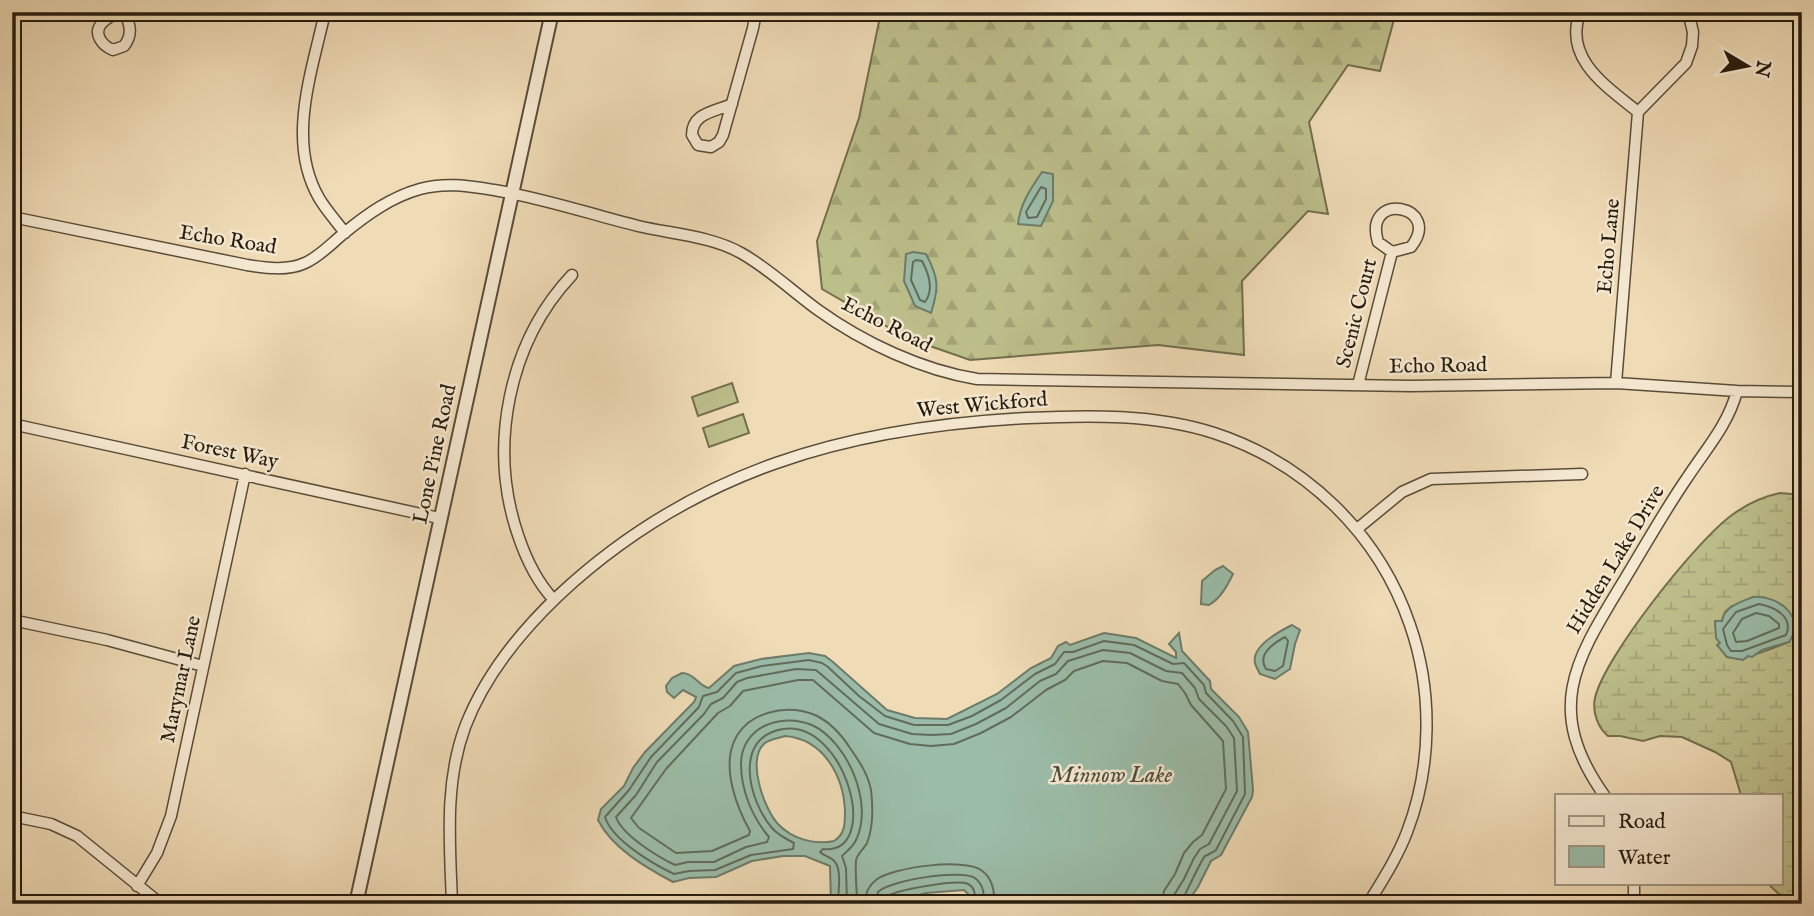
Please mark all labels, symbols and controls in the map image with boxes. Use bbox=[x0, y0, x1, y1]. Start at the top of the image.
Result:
north arrow bbox=[1713, 32, 1783, 102]
text: N bbox=[1748, 57, 1775, 79]
street label: Echo Lane bbox=[1592, 197, 1627, 295]
street label: Echo Road bbox=[177, 219, 279, 262]
street label: Scenic Court bbox=[1331, 256, 1384, 371]
street label: Echo Road bbox=[837, 291, 937, 360]
street label: Echo Road bbox=[1389, 352, 1488, 381]
street label: Lone Pine Road bbox=[407, 381, 464, 527]
street label: West Wickford bbox=[916, 386, 1049, 425]
street label: Forest Way bbox=[179, 429, 281, 476]
street label: Hidden Lake Drive bbox=[1561, 480, 1672, 639]
street label: Marymar Lane bbox=[155, 613, 208, 745]
water label: Minnow Lake bbox=[1050, 761, 1172, 790]
legend bbox=[1555, 794, 1783, 884]
text: Road bbox=[1618, 809, 1666, 836]
text: Water bbox=[1618, 845, 1671, 872]

